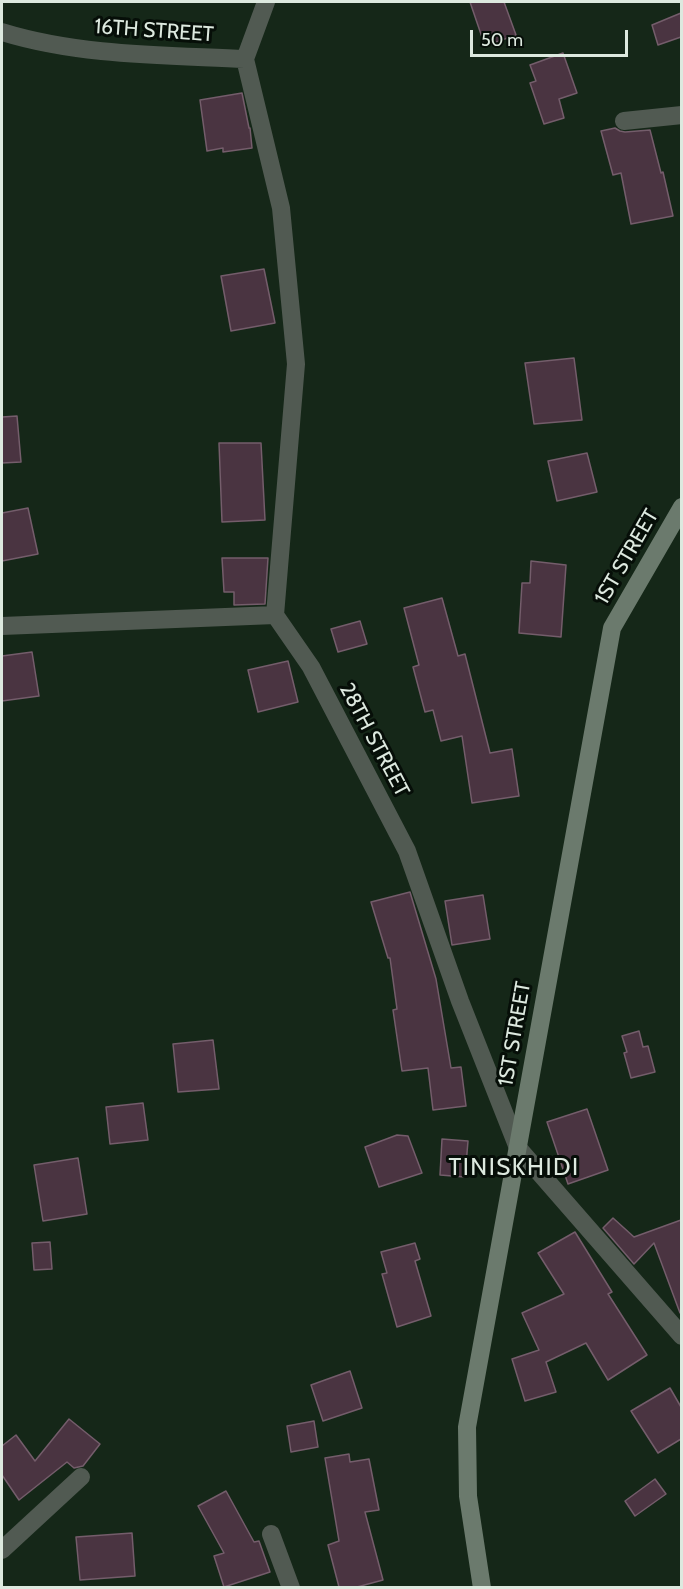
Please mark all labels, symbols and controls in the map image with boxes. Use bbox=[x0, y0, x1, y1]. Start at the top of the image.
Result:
street label: 16TH STREET bbox=[93, 14, 215, 48]
scale bar bbox=[473, 18, 630, 56]
text: 50 m bbox=[481, 29, 523, 51]
street label: 1ST STREET bbox=[590, 505, 664, 609]
street label: 28TH STREET bbox=[334, 679, 414, 801]
street label: 1ST STREET bbox=[493, 980, 537, 1088]
district label: TINISKHIDI bbox=[448, 1154, 580, 1182]

